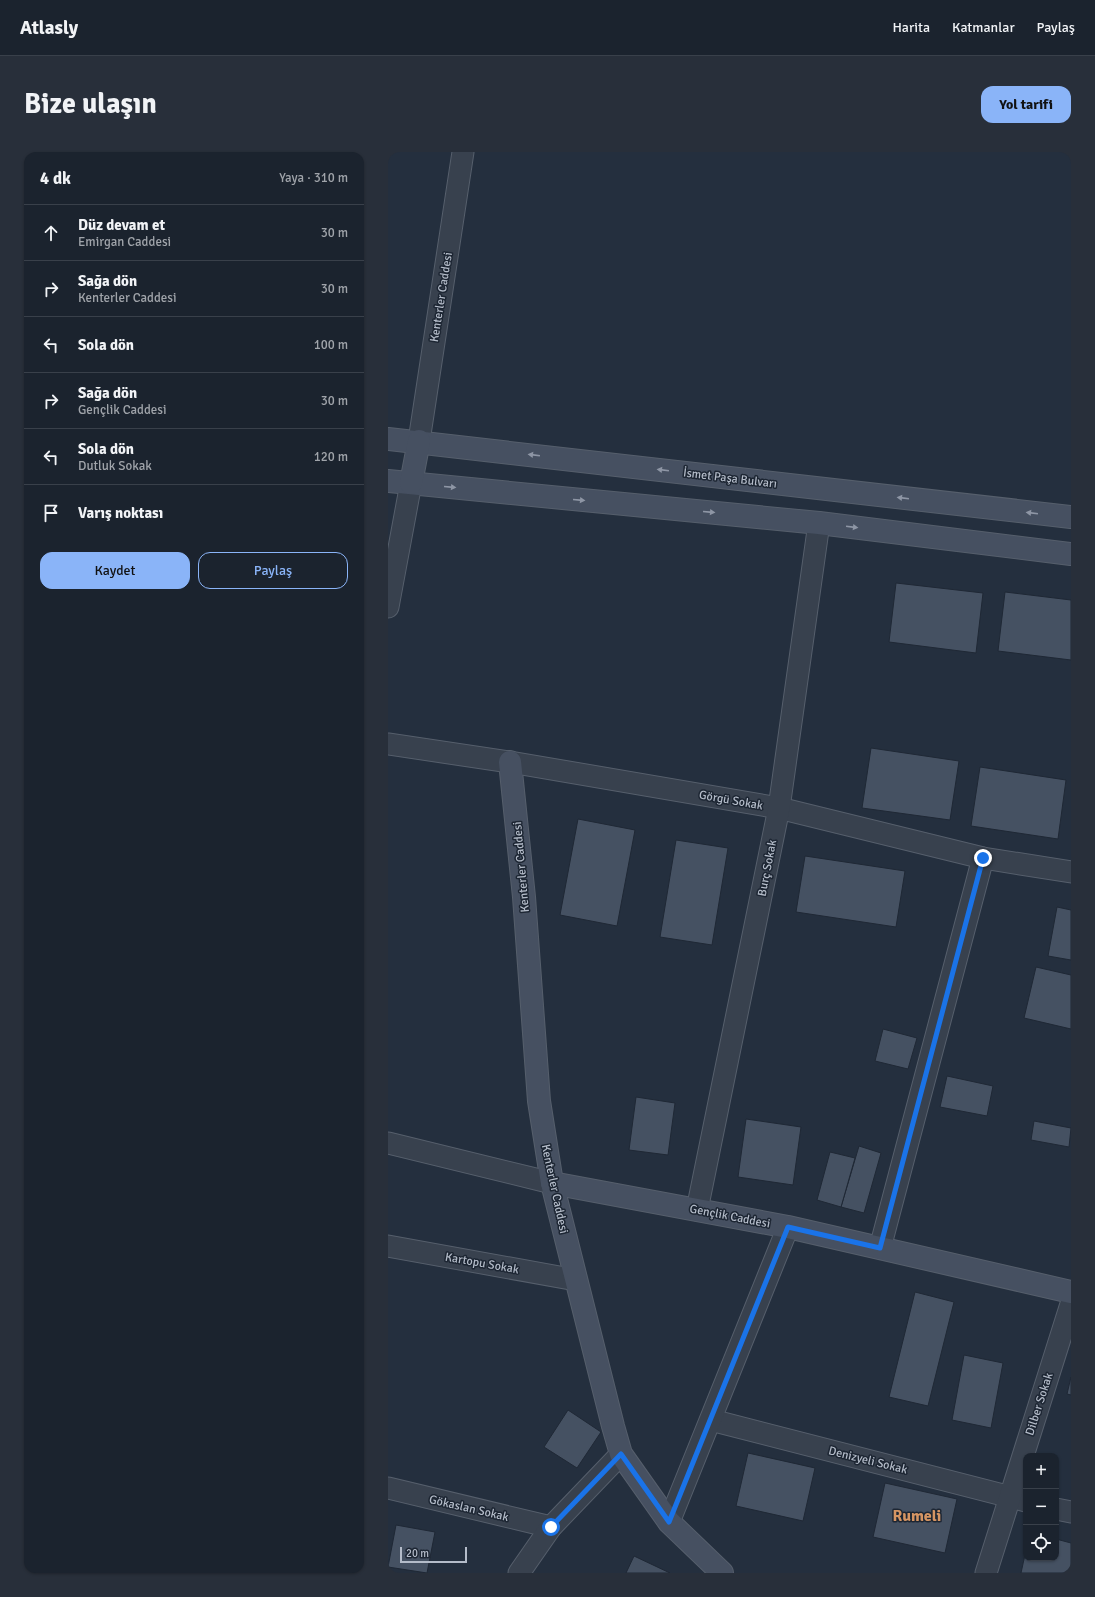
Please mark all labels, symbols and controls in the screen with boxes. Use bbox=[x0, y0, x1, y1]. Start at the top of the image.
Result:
text: Atlasly bbox=[20, 16, 78, 40]
text: Harita bbox=[892, 19, 930, 36]
text: Katmanlar bbox=[952, 19, 1015, 36]
text: Paylaş bbox=[1037, 19, 1075, 36]
button: Yol tarifi bbox=[981, 86, 1071, 123]
text: Bize ulaşın bbox=[24, 87, 157, 121]
text: 4 dk bbox=[40, 168, 71, 189]
text: Yaya · 310 m bbox=[279, 170, 348, 186]
text: Düz devam et bbox=[78, 216, 165, 234]
icon: ahead bbox=[40, 222, 62, 244]
text: 30 m bbox=[321, 225, 348, 241]
text: Emirgan Caddesi bbox=[78, 234, 171, 250]
street label: Kenterler Caddesi bbox=[427, 251, 456, 343]
text: Sağa dön bbox=[78, 272, 137, 290]
icon: right bbox=[40, 278, 62, 300]
text: 30 m bbox=[321, 281, 348, 297]
text: Kenterler Caddesi bbox=[78, 290, 177, 306]
icon: left bbox=[40, 334, 62, 356]
text: Sola dön bbox=[78, 336, 134, 354]
text: 100 m bbox=[314, 337, 348, 353]
text: Sağa dön bbox=[78, 384, 137, 402]
icon: right bbox=[40, 390, 62, 412]
text: 30 m bbox=[321, 393, 348, 409]
text: Gençlik Caddesi bbox=[78, 402, 167, 418]
text: Sola dön bbox=[78, 440, 134, 458]
icon: left bbox=[40, 446, 62, 468]
text: 120 m bbox=[314, 449, 348, 465]
one-way arrow bbox=[528, 452, 540, 458]
text: Dutluk Sokak bbox=[78, 458, 152, 474]
street label: İsmet Paşa Bulvarı bbox=[682, 465, 778, 492]
one-way arrow bbox=[657, 467, 669, 473]
one-way arrow bbox=[444, 484, 456, 490]
one-way arrow bbox=[897, 494, 909, 501]
one-way arrow bbox=[573, 496, 585, 503]
icon: arrive bbox=[40, 502, 62, 524]
text: Varış noktası bbox=[78, 504, 163, 522]
one-way arrow bbox=[703, 509, 715, 515]
one-way arrow bbox=[1026, 509, 1038, 516]
one-way arrow bbox=[846, 524, 858, 530]
button: Kaydet bbox=[40, 552, 190, 589]
button: Paylaş bbox=[198, 552, 348, 589]
street label: Görgü Sokak bbox=[698, 787, 764, 814]
street label: Kenterler Caddesi bbox=[510, 821, 533, 913]
street label: Burç Sokak bbox=[755, 839, 780, 898]
route end bbox=[974, 849, 992, 867]
street label: Kenterler Caddesi bbox=[538, 1143, 571, 1235]
street label: Gençlik Caddesi bbox=[688, 1201, 771, 1232]
street label: Kartopu Sokak bbox=[444, 1250, 520, 1277]
street label: Dilber Sokak bbox=[1022, 1371, 1057, 1437]
street label: Denizyeli Sokak bbox=[827, 1443, 909, 1478]
map controls bbox=[1023, 1453, 1059, 1561]
button: + bbox=[1023, 1453, 1059, 1489]
button: − bbox=[1023, 1489, 1059, 1525]
street label: Gökaslan Sokak bbox=[428, 1492, 510, 1525]
district label: Rumeli bbox=[893, 1506, 941, 1526]
route start bbox=[542, 1518, 560, 1536]
button: locate bbox=[1023, 1525, 1059, 1561]
scale bar bbox=[400, 1545, 467, 1564]
text: 20 m bbox=[406, 1547, 429, 1560]

